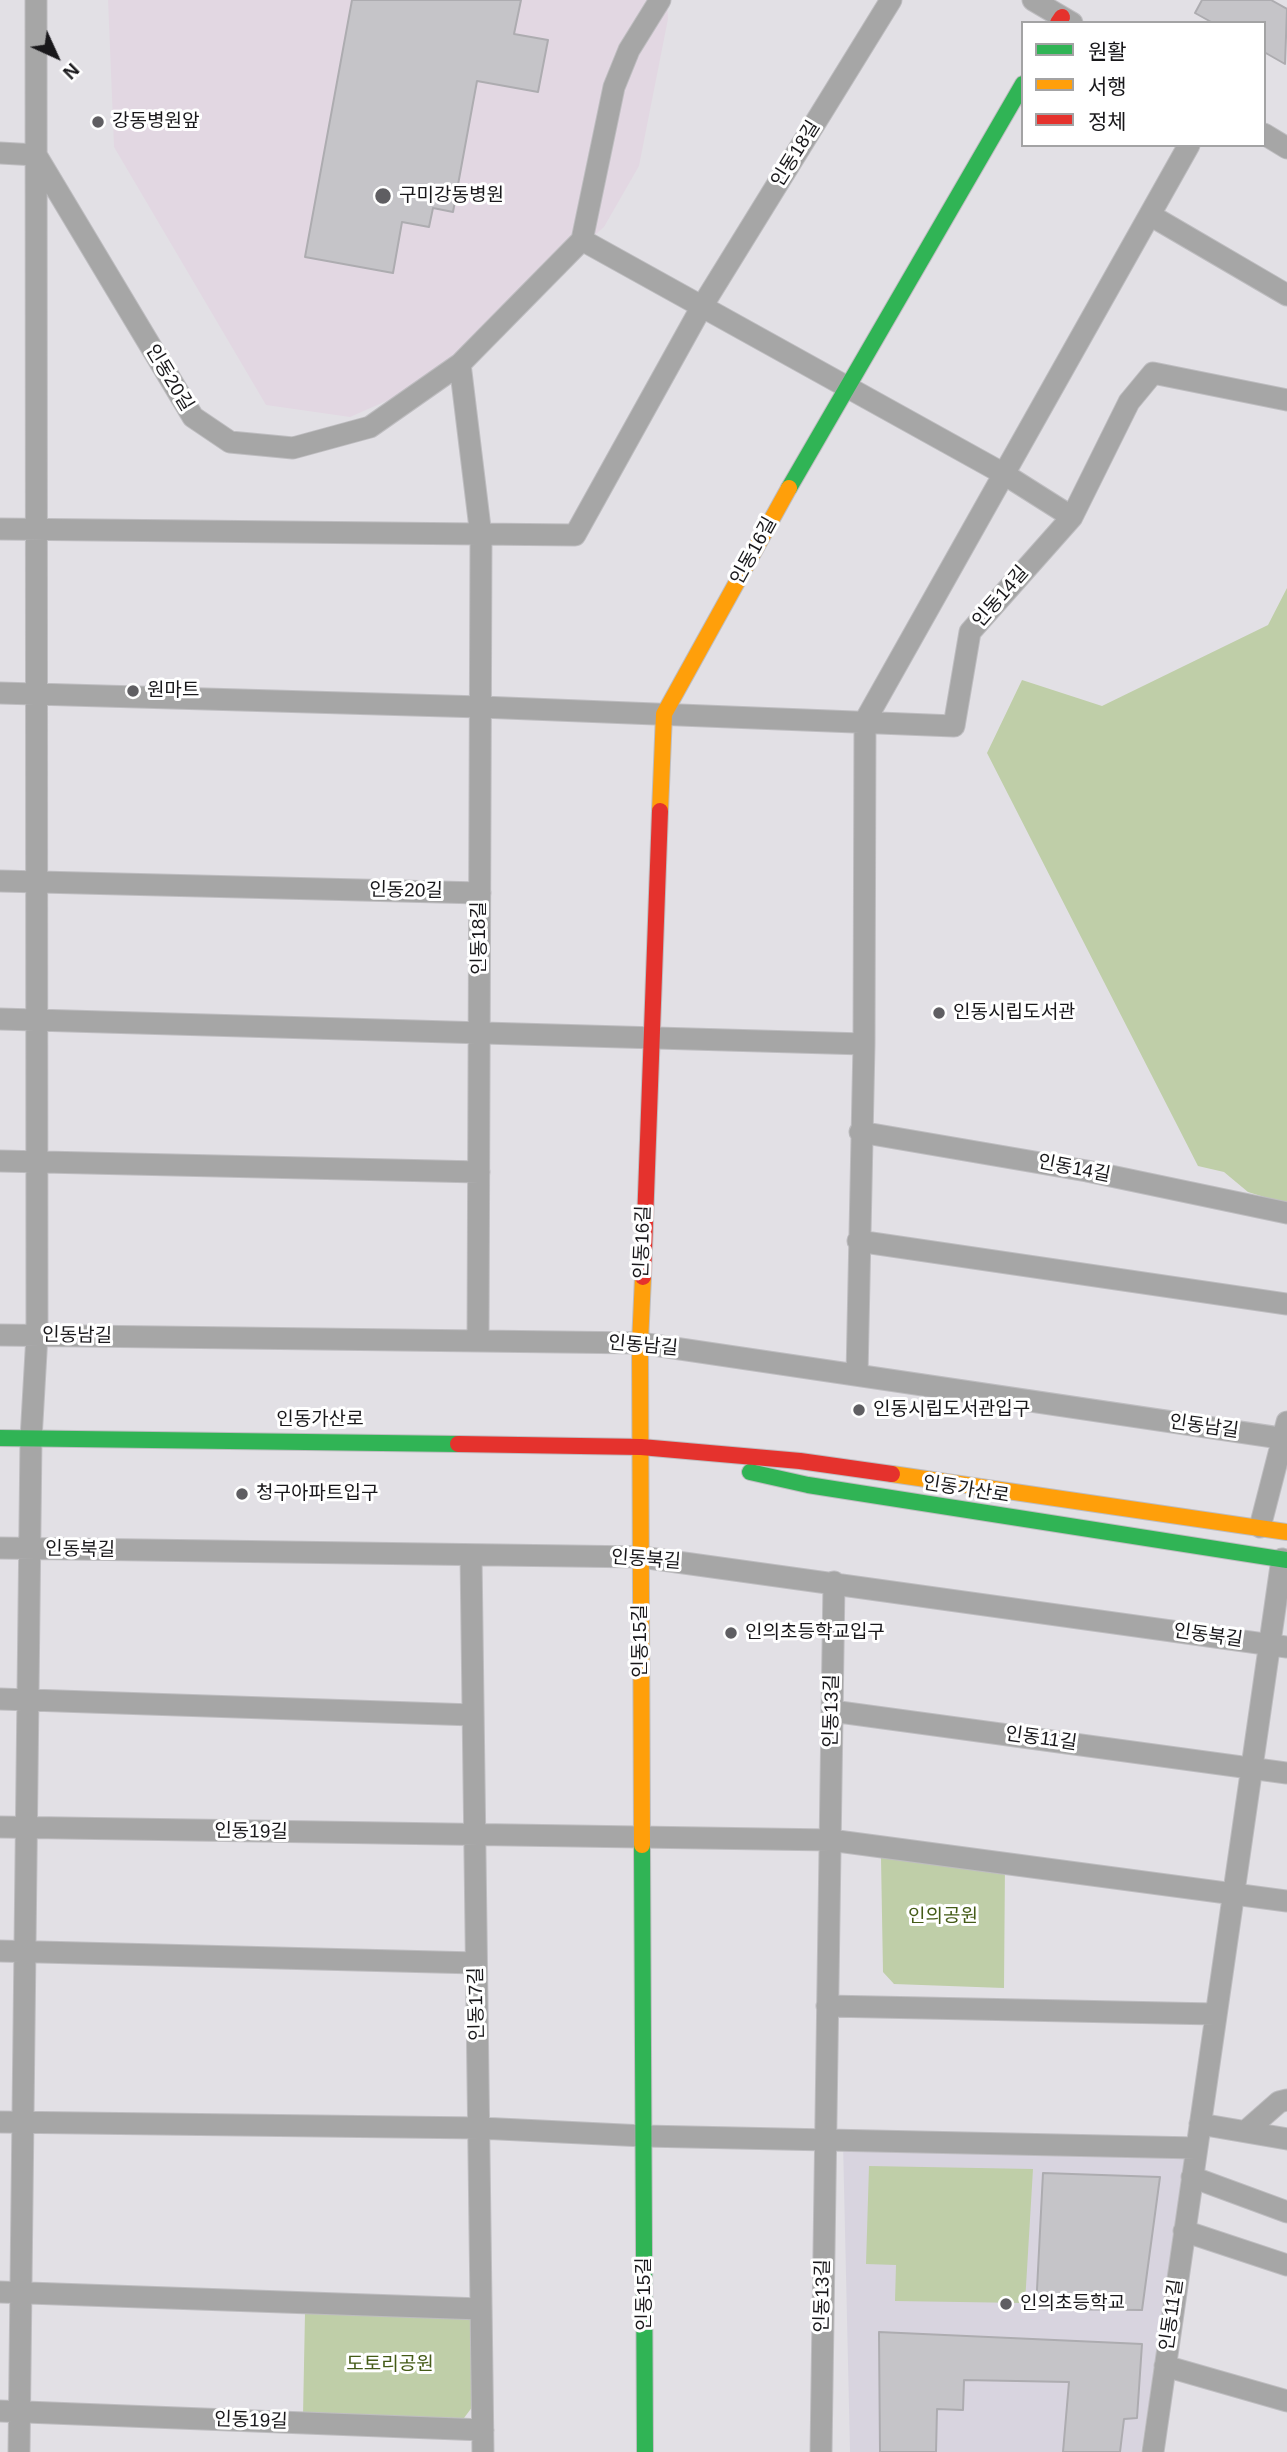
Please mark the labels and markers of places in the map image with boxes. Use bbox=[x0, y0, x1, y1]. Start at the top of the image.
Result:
place label: 강동병원앞 bbox=[112, 111, 199, 133]
marker: 강동병원앞 bbox=[90, 114, 106, 130]
place label: 구미강동병원 bbox=[399, 185, 504, 207]
marker: 구미강동병원 bbox=[373, 186, 393, 206]
place label: 원마트 bbox=[147, 680, 199, 702]
marker: 원마트 bbox=[125, 683, 141, 699]
place label: 인동시립도서관 bbox=[953, 1002, 1075, 1024]
marker: 인동시립도서관 bbox=[931, 1005, 947, 1021]
place label: 인동시립도서관입구 bbox=[873, 1399, 1030, 1421]
marker: 인동시립도서관입구 bbox=[851, 1402, 867, 1418]
place label: 청구아파트입구 bbox=[256, 1483, 378, 1505]
marker: 청구아파트입구 bbox=[234, 1486, 250, 1502]
place label: 인의초등학교입구 bbox=[745, 1622, 885, 1644]
marker: 인의초등학교입구 bbox=[723, 1625, 739, 1641]
place label: 인의초등학교 bbox=[1020, 2293, 1125, 2315]
marker: 인의초등학교 bbox=[998, 2296, 1014, 2312]

